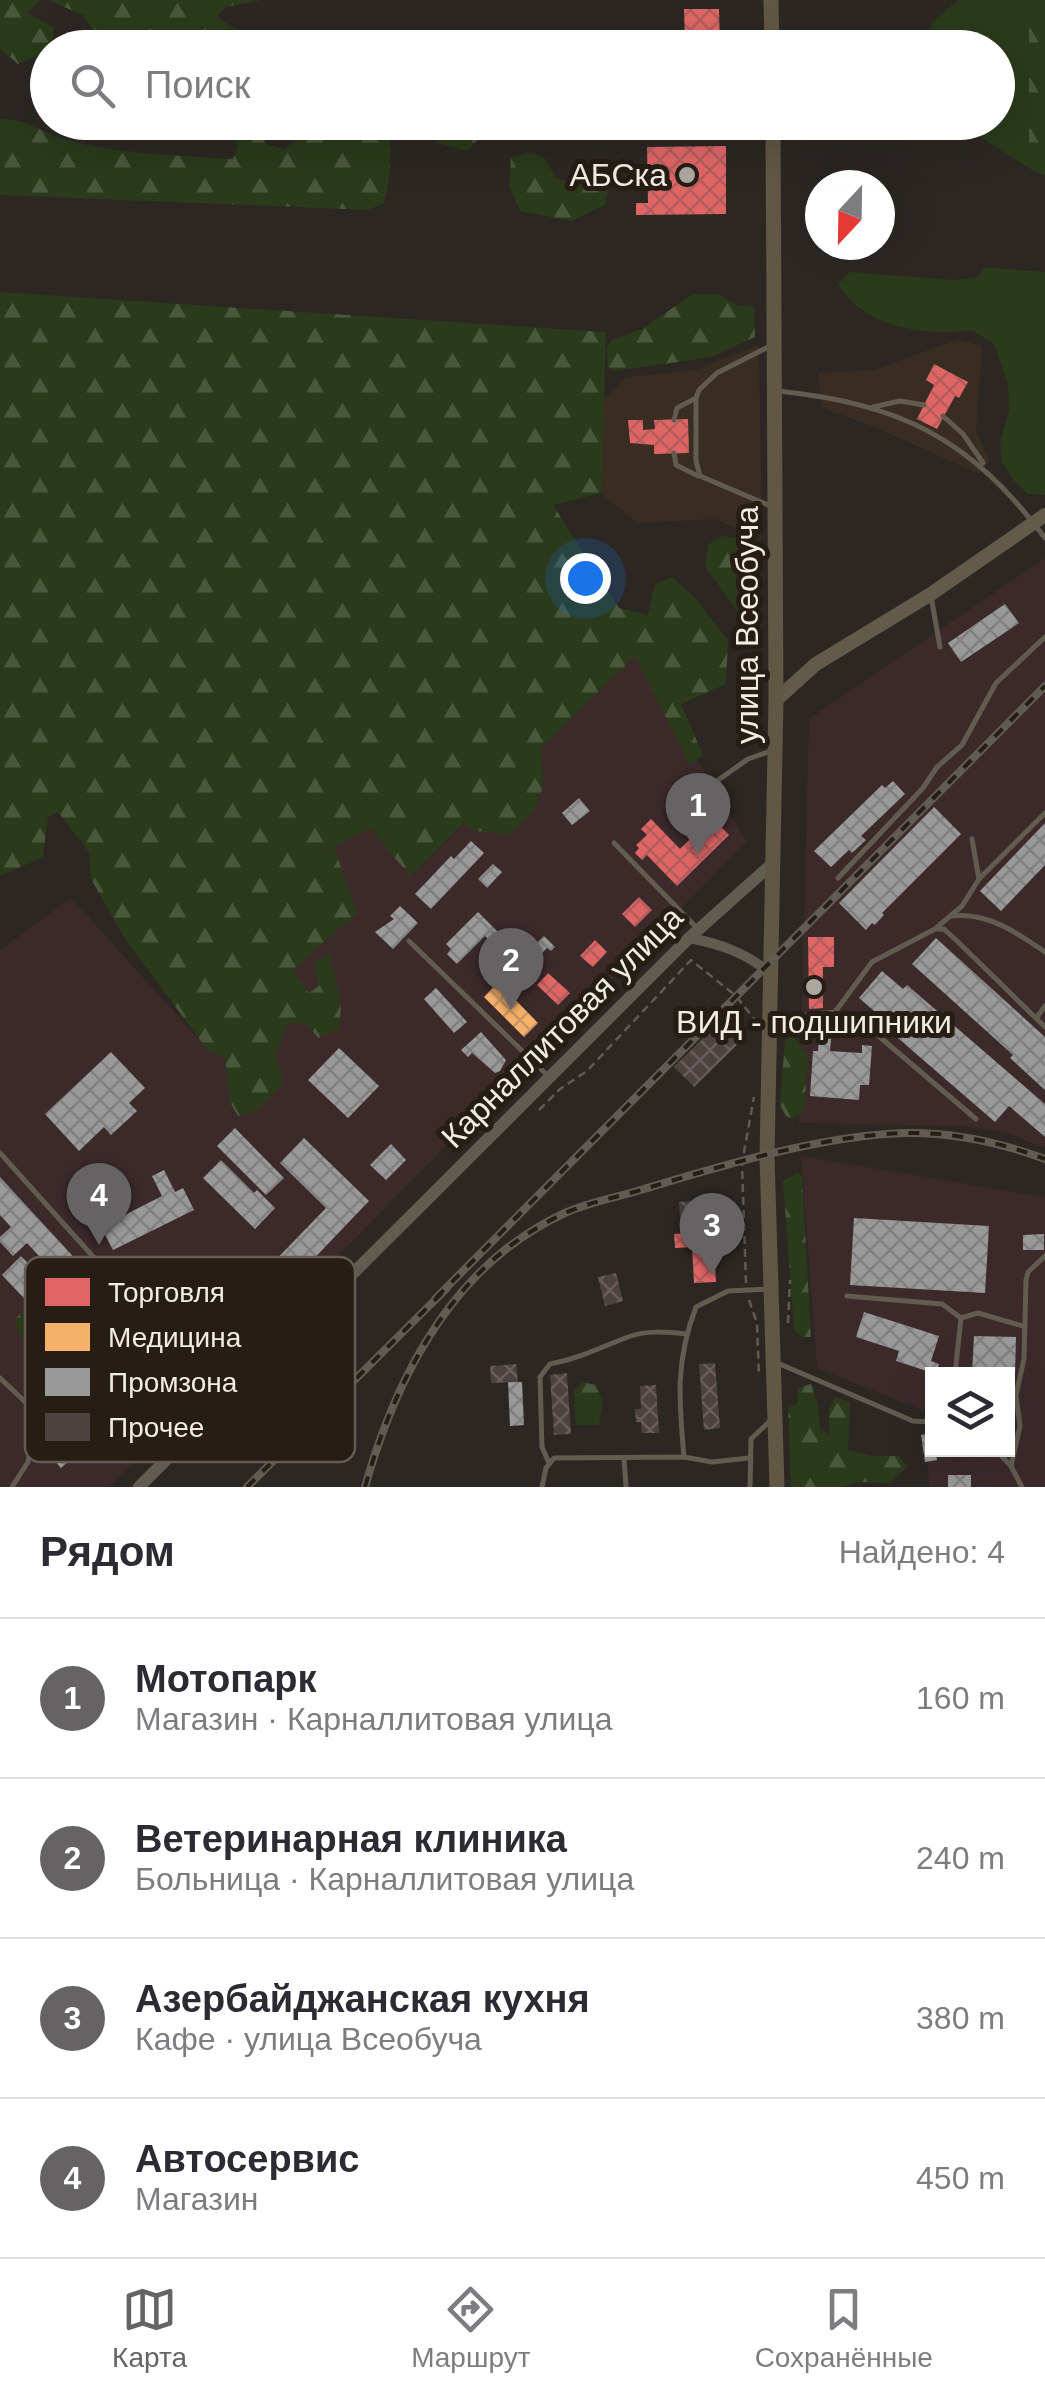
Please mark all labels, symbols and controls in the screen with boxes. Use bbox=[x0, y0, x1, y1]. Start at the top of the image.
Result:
search box bbox=[30, 30, 1015, 140]
icon: search bbox=[65, 58, 120, 113]
text: Поиск bbox=[145, 64, 250, 106]
place label: АБСка bbox=[569, 157, 667, 193]
marker: АБСка bbox=[676, 164, 698, 186]
north arrow bbox=[805, 170, 895, 260]
street label: улица Всеобуча bbox=[729, 506, 765, 744]
your location bbox=[560, 553, 611, 604]
pin: 1 bbox=[666, 772, 730, 855]
street label: Карналлитовая улица bbox=[434, 899, 690, 1155]
pin: 2 bbox=[478, 928, 544, 1010]
marker: ВИД - подшипники bbox=[803, 976, 825, 998]
place label: ВИД - подшипники bbox=[676, 1004, 952, 1040]
pin: 4 bbox=[66, 1162, 132, 1245]
pin: 3 bbox=[680, 1192, 744, 1275]
legend bbox=[25, 1257, 355, 1462]
text: Торговля bbox=[108, 1277, 225, 1308]
text: Медицина bbox=[108, 1322, 242, 1353]
text: Промзона bbox=[108, 1367, 238, 1398]
map controls bbox=[925, 1367, 1015, 1457]
button: layers bbox=[925, 1367, 1015, 1457]
text: Прочее bbox=[108, 1412, 204, 1443]
text: Рядом bbox=[40, 1528, 175, 1575]
text: Найдено: 4 bbox=[839, 1534, 1005, 1570]
text: Мотопарк bbox=[135, 1658, 317, 1700]
text: 1 bbox=[64, 1680, 81, 1716]
text: 160 m bbox=[916, 1680, 1005, 1716]
text: Магазин · Карналлитовая улица bbox=[135, 1701, 613, 1737]
text: Ветеринарная клиника bbox=[135, 1818, 567, 1860]
text: 2 bbox=[64, 1840, 81, 1876]
text: 240 m bbox=[916, 1840, 1005, 1876]
text: Больница · Карналлитовая улица bbox=[135, 1861, 634, 1897]
text: Азербайджанская кухня bbox=[135, 1978, 590, 2020]
text: 3 bbox=[64, 2000, 81, 2036]
text: 380 m bbox=[916, 2000, 1005, 2036]
text: Кафе · улица Всеобуча bbox=[135, 2021, 482, 2057]
text: Автосервис bbox=[135, 2138, 359, 2180]
text: 4 bbox=[64, 2160, 81, 2196]
text: 450 m bbox=[916, 2160, 1005, 2196]
text: Магазин bbox=[135, 2181, 258, 2217]
tab: Карта bbox=[112, 2282, 187, 2374]
tab: Маршрут bbox=[411, 2282, 530, 2374]
tab: Сохранённые bbox=[755, 2282, 933, 2374]

